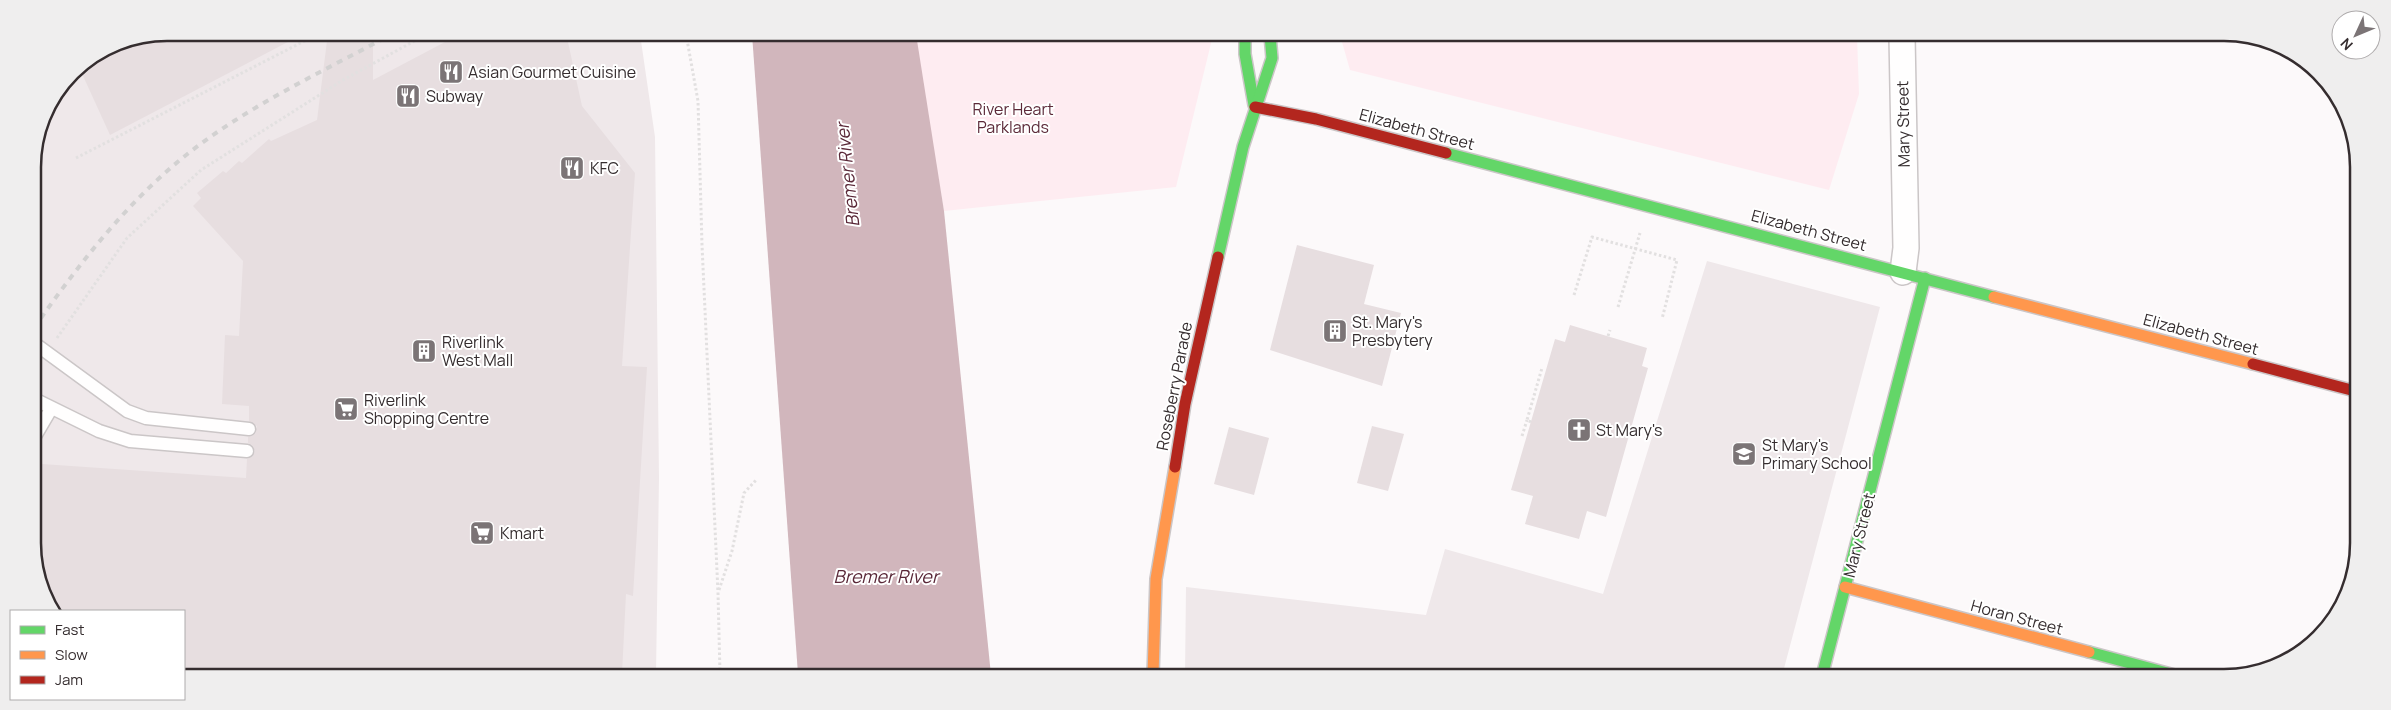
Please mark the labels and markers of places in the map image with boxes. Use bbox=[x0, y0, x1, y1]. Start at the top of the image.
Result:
restaurant icon: Asian Gourmet Cuisine bbox=[438, 59, 464, 85]
place label: Asian Gourmet Cuisine bbox=[468, 61, 636, 83]
restaurant icon: Subway bbox=[395, 83, 421, 109]
place label: Subway bbox=[426, 85, 484, 107]
restaurant icon: KFC bbox=[559, 155, 585, 181]
place label: KFC bbox=[590, 157, 619, 179]
place label: St. Mary's Presbytery bbox=[1352, 311, 1433, 351]
building icon: St. Mary's Presbytery bbox=[1322, 318, 1348, 344]
place label: Riverlink West Mall bbox=[442, 331, 513, 371]
building icon: Riverlink West Mall bbox=[411, 338, 437, 364]
place label: Riverlink Shopping Centre bbox=[364, 389, 489, 429]
supermarket icon: Riverlink Shopping Centre bbox=[333, 396, 359, 422]
church icon: St Mary's bbox=[1566, 417, 1592, 443]
place label: St Mary's bbox=[1596, 419, 1662, 441]
place label: St Mary's Primary School bbox=[1762, 434, 1872, 474]
school or university icon: St Mary's Primary School bbox=[1731, 441, 1757, 467]
supermarket icon: Kmart bbox=[469, 520, 495, 546]
place label: Kmart bbox=[500, 522, 544, 544]

